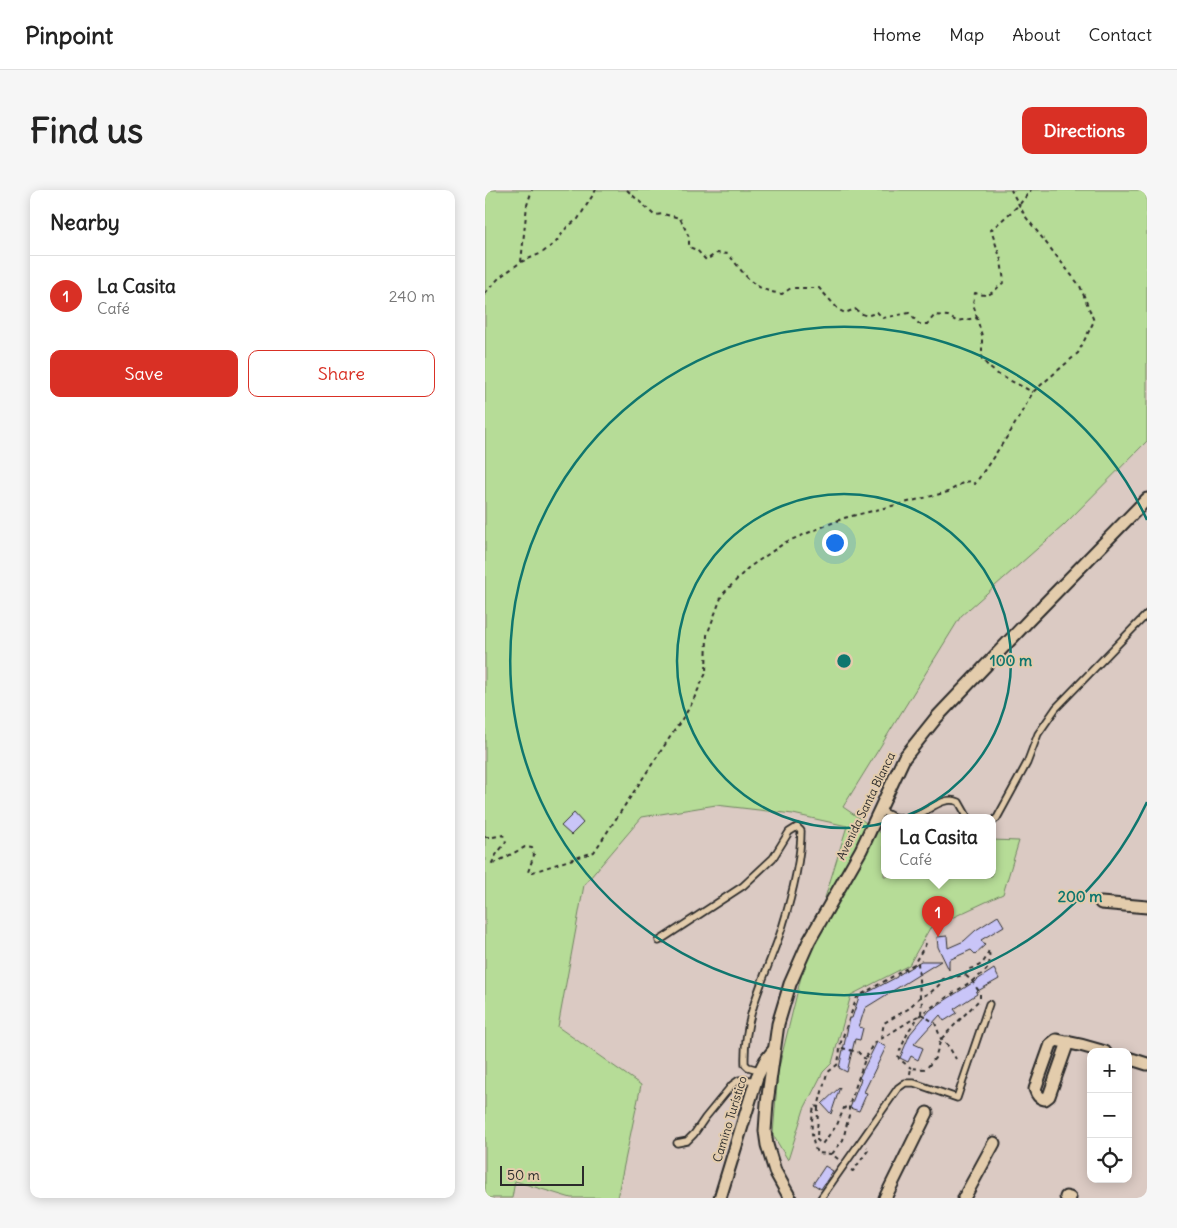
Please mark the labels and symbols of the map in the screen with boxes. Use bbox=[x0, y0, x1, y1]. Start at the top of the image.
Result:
your location bbox=[822, 530, 848, 556]
text: 100 m bbox=[990, 651, 1032, 670]
centre of rings bbox=[835, 652, 853, 670]
street label: Avenida Santa Blanca bbox=[833, 749, 898, 862]
text: 200 m bbox=[1058, 887, 1102, 906]
pin: 1 bbox=[922, 896, 954, 937]
street label: Camino Turístico bbox=[709, 1074, 750, 1164]
scale bar bbox=[500, 1163, 584, 1186]

